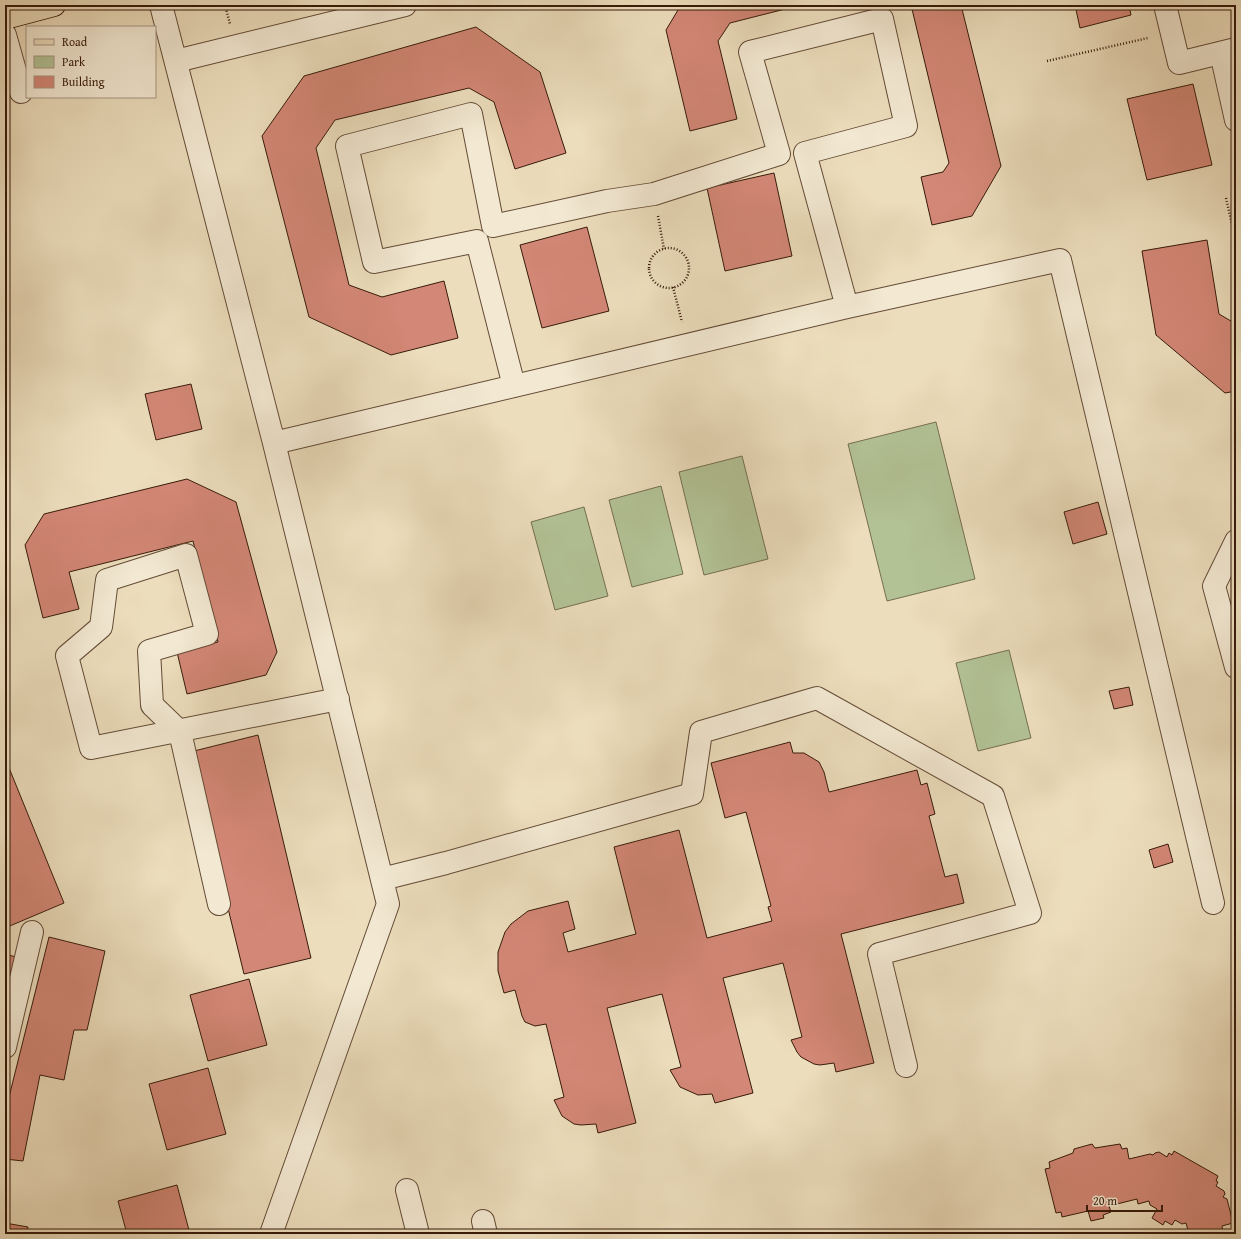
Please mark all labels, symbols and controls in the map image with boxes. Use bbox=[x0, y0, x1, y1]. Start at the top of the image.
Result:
legend bbox=[26, 26, 156, 98]
text: Road bbox=[62, 33, 88, 50]
text: Park bbox=[62, 53, 86, 70]
text: Building bbox=[62, 73, 105, 90]
scale bar bbox=[1087, 1187, 1162, 1213]
text: 20 m bbox=[1093, 1192, 1117, 1209]

